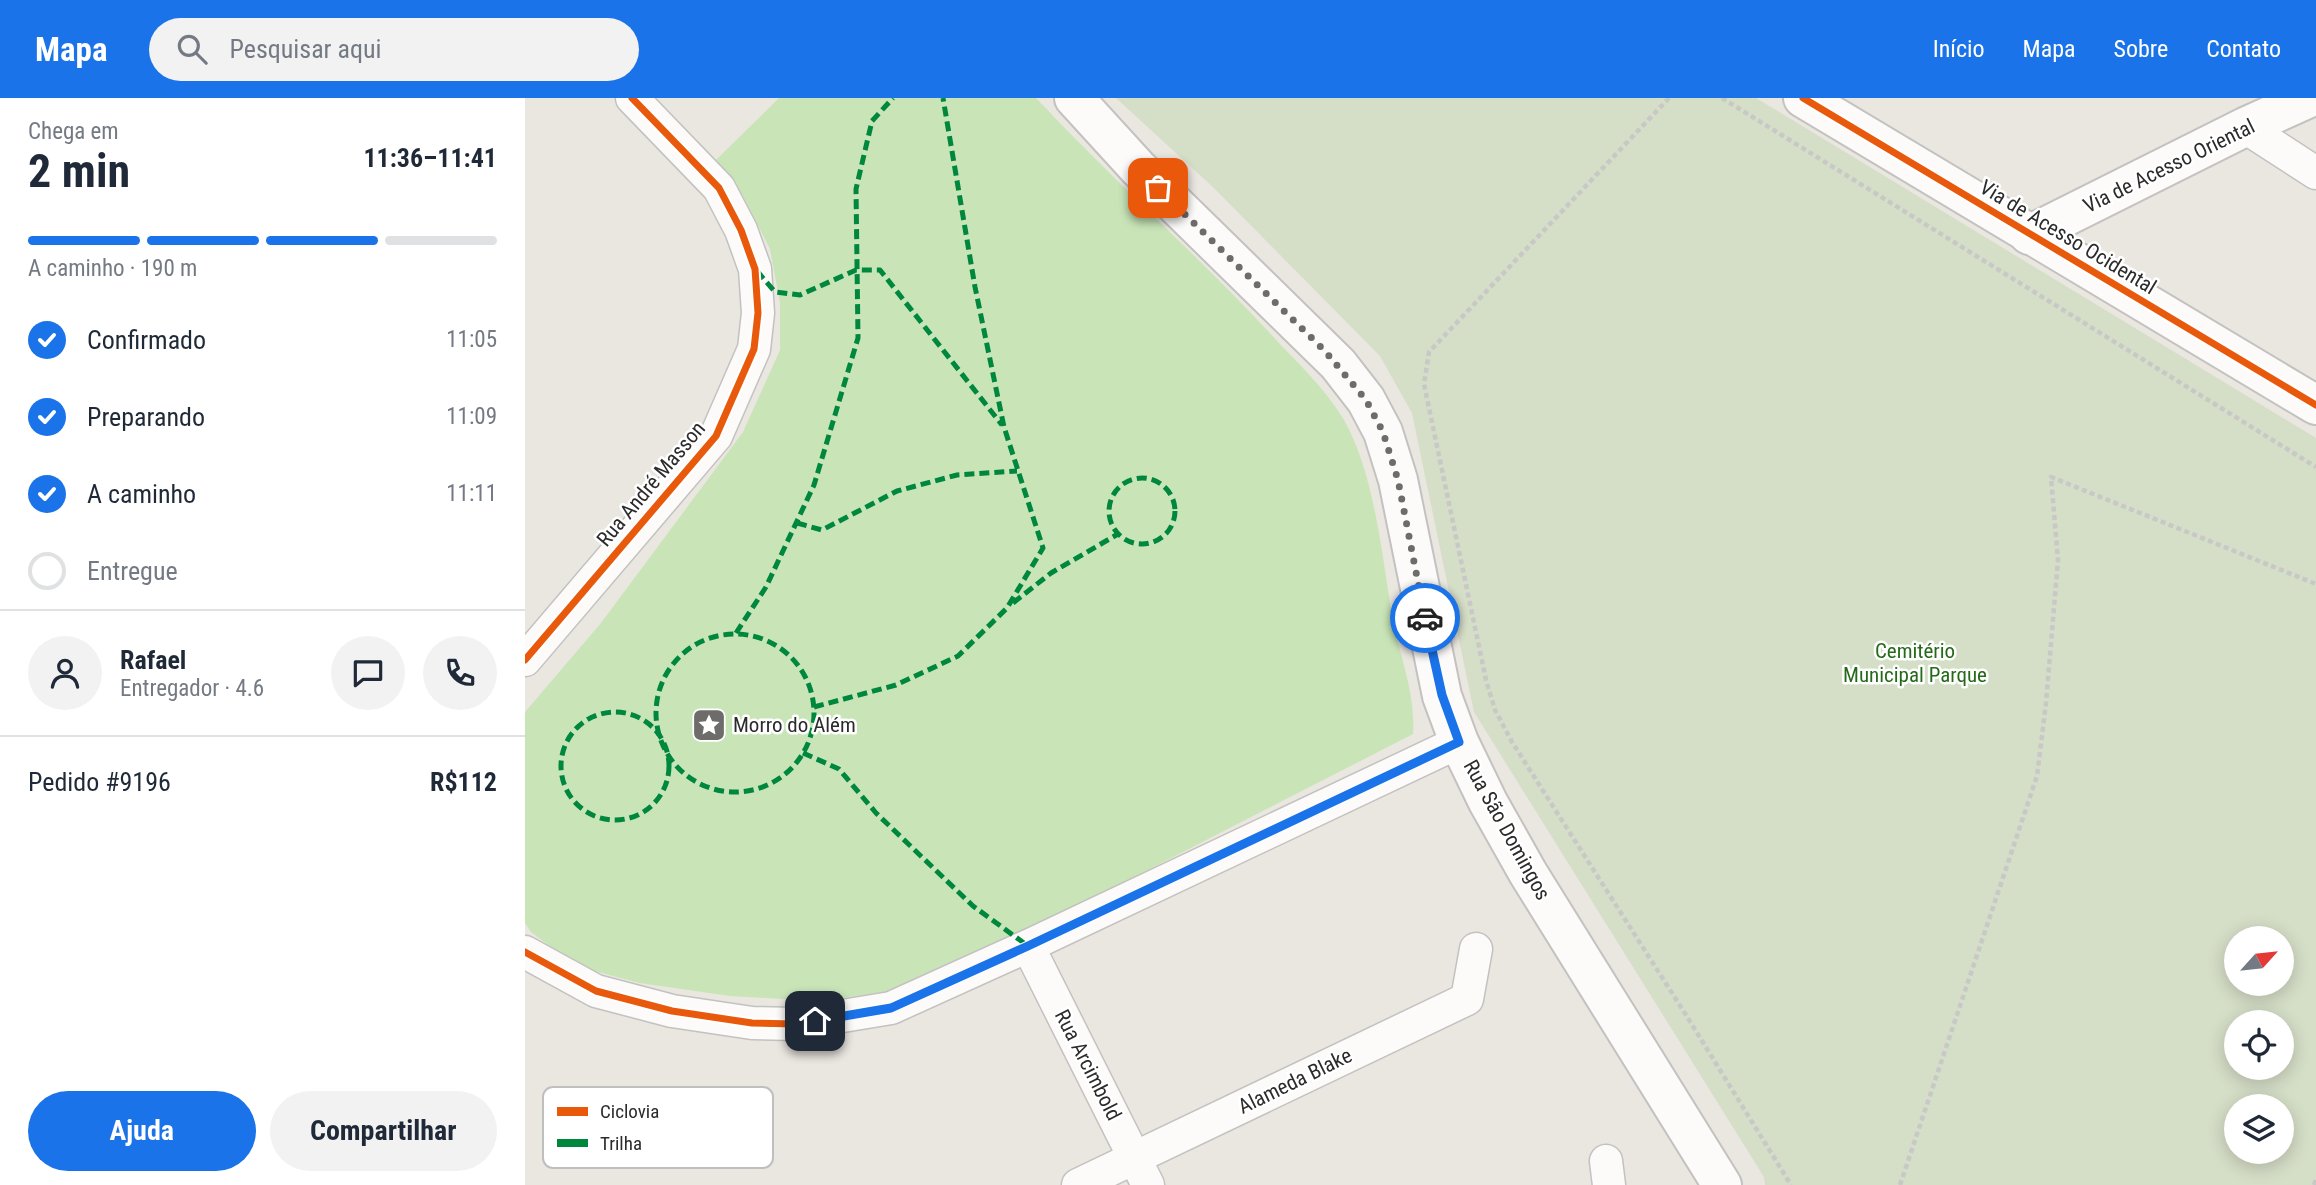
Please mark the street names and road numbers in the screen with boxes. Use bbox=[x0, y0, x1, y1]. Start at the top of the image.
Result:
street label: Via de Acesso Oriental bbox=[2079, 114, 2259, 218]
street label: Via de Acesso Ocidental bbox=[1976, 175, 2160, 299]
street label: Rua André Masson bbox=[592, 417, 710, 551]
street label: Rua São Domingos bbox=[1459, 756, 1555, 904]
street label: Rua Arcimbold bbox=[1050, 1006, 1126, 1124]
street label: Alameda Blake bbox=[1234, 1043, 1356, 1119]

